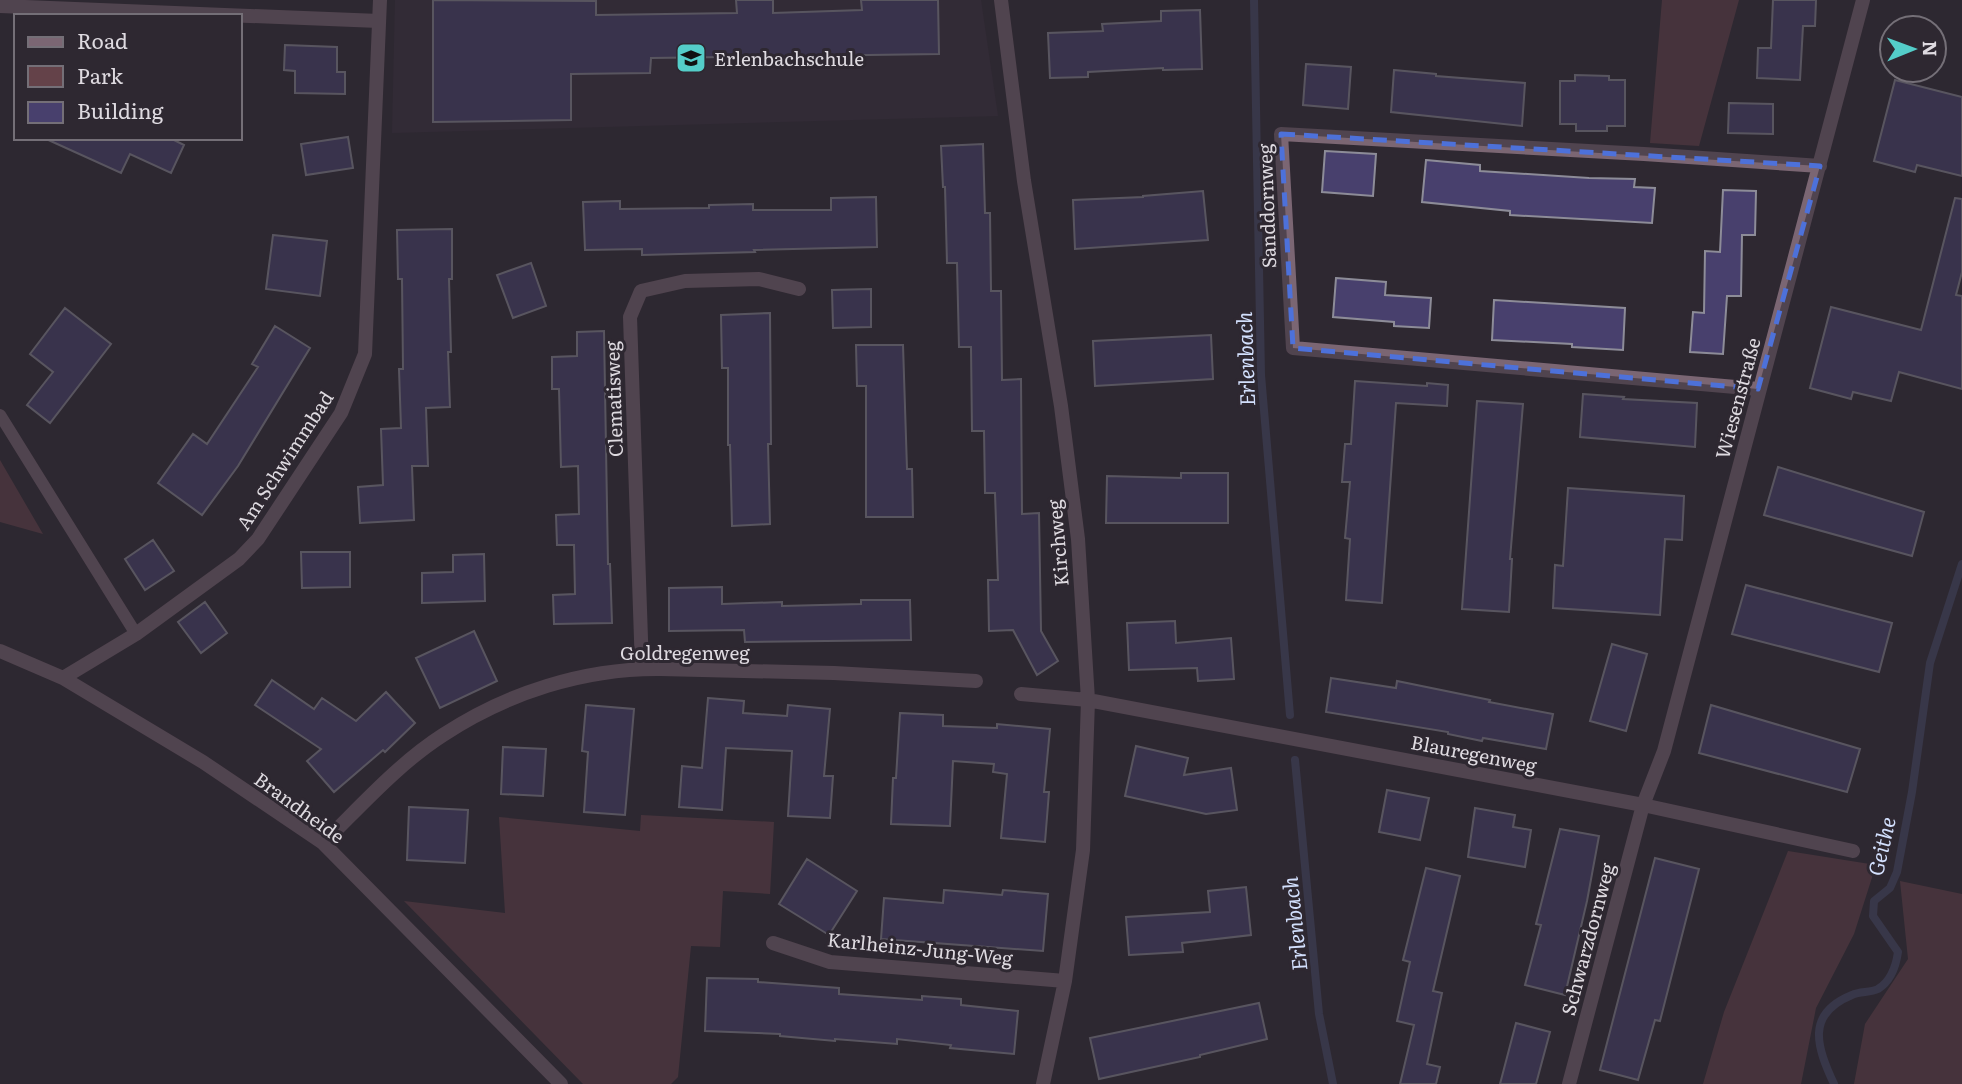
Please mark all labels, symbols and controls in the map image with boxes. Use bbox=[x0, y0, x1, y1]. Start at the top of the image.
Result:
legend bbox=[14, 14, 242, 140]
north arrow bbox=[1878, 14, 1948, 84]
text: Road bbox=[77, 24, 128, 55]
text: N bbox=[1917, 40, 1945, 57]
school or university icon: Erlenbachschule bbox=[674, 41, 708, 75]
place label: Erlenbachschule bbox=[714, 44, 864, 72]
text: Park bbox=[77, 59, 123, 90]
text: Building bbox=[77, 94, 164, 125]
street label: Sanddornweg bbox=[1250, 143, 1282, 269]
water label: Erlenbach bbox=[1227, 310, 1261, 407]
street label: Wiesenstraße bbox=[1707, 334, 1767, 462]
street label: Clematisweg bbox=[597, 340, 629, 458]
street label: Am Schwimmbad bbox=[229, 385, 340, 535]
street label: Kirchweg bbox=[1039, 498, 1075, 588]
street label: Goldregenweg bbox=[620, 638, 750, 666]
street label: Blauregenweg bbox=[1409, 727, 1540, 779]
street label: Brandheide bbox=[249, 765, 351, 849]
water label: Geithe bbox=[1858, 813, 1902, 879]
street label: Schwarzdornweg bbox=[1553, 859, 1621, 1018]
water label: Erlenbach bbox=[1273, 875, 1313, 973]
street label: Karlheinz-Jung-Weg bbox=[826, 924, 1015, 972]

